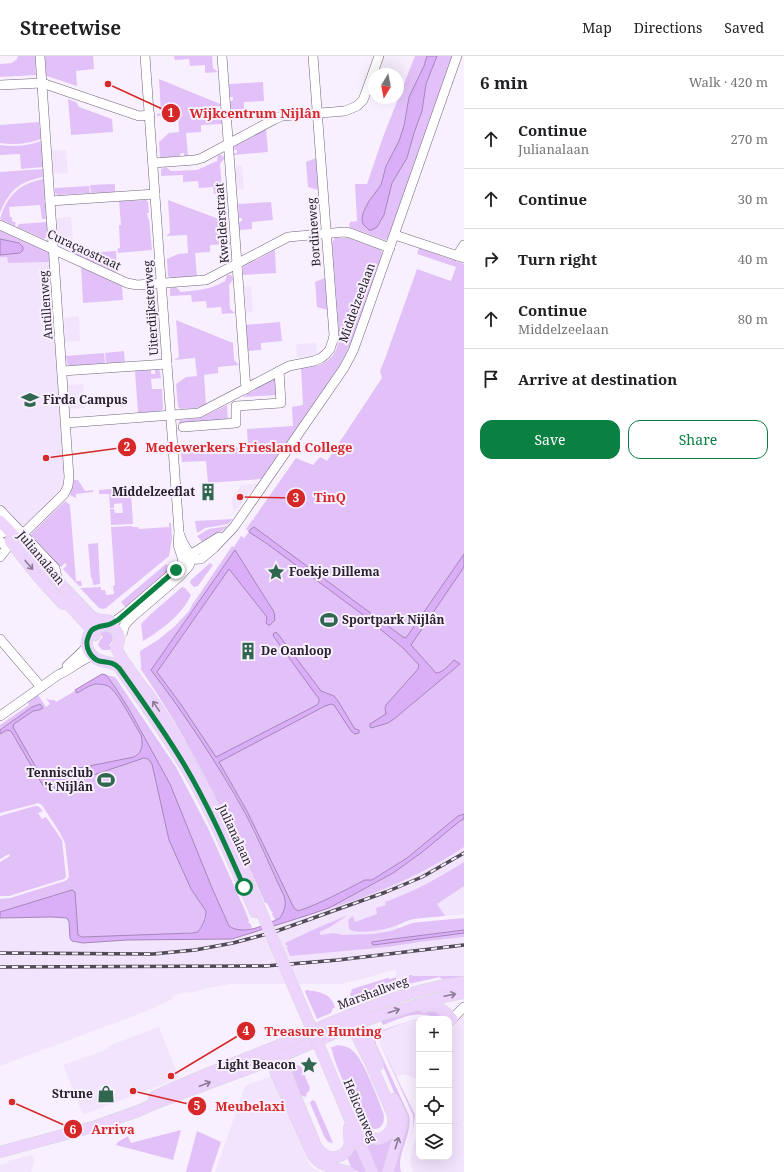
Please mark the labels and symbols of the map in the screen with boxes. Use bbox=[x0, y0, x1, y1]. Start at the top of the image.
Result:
north arrow bbox=[368, 68, 404, 104]
callout: Wijkcentrum Nijlân bbox=[161, 101, 329, 126]
text: 1 bbox=[168, 104, 175, 121]
text: Wijkcentrum Nijlân bbox=[189, 104, 321, 122]
street label: Kwelderstraat bbox=[210, 182, 233, 264]
street label: Bordineweg bbox=[303, 196, 324, 267]
street label: Curaçaostraat bbox=[45, 225, 124, 274]
street label: Uiterdijksterweg bbox=[139, 259, 162, 356]
street label: Middelzeelaan bbox=[334, 260, 379, 345]
street label: Antillenweg bbox=[35, 269, 56, 340]
school or university icon: Firda Campus bbox=[20, 390, 40, 410]
place label: Firda Campus bbox=[43, 391, 128, 408]
callout: Medewerkers Friesland College bbox=[117, 435, 360, 460]
text: 2 bbox=[124, 438, 131, 455]
text: Medewerkers Friesland College bbox=[146, 438, 352, 456]
building icon: Middelzeeflat bbox=[198, 482, 218, 502]
place label: Middelzeeflat bbox=[112, 483, 195, 500]
callout: TinQ bbox=[286, 485, 354, 510]
text: TinQ bbox=[314, 488, 346, 506]
text: 3 bbox=[293, 489, 300, 506]
street label: Julianalaan bbox=[13, 526, 69, 588]
one-way arrow bbox=[25, 560, 34, 570]
route end bbox=[167, 561, 185, 579]
place icon: Foekje Dillema bbox=[266, 562, 286, 582]
place label: Foekje Dillema bbox=[289, 563, 380, 580]
sports icon: Sportpark Nijlân bbox=[319, 610, 339, 630]
place label: Sportpark Nijlân bbox=[342, 611, 444, 628]
building icon: De Oanloop bbox=[238, 641, 258, 661]
place label: De Oanloop bbox=[261, 642, 332, 659]
one-way arrow bbox=[152, 701, 160, 712]
place label: Tennisclub 't Nijlân bbox=[26, 764, 93, 795]
sports icon: Tennisclub 't Nijlân bbox=[96, 770, 116, 790]
street label: Julianalaan bbox=[213, 801, 257, 868]
route start bbox=[235, 878, 253, 896]
street label: Marshallweg bbox=[335, 972, 411, 1013]
one-way arrow bbox=[443, 991, 456, 999]
one-way arrow bbox=[387, 1007, 400, 1014]
callout: Treasure Hunting bbox=[236, 1019, 389, 1044]
text: 4 bbox=[243, 1022, 250, 1039]
text: Treasure Hunting bbox=[265, 1022, 382, 1040]
place icon: Light Beacon bbox=[299, 1055, 319, 1075]
place label: Light Beacon bbox=[217, 1056, 296, 1073]
street label: Heliconweg bbox=[339, 1077, 382, 1146]
one-way arrow bbox=[199, 1080, 211, 1088]
shop icon: Strune bbox=[96, 1084, 116, 1104]
place label: Strune bbox=[52, 1085, 93, 1102]
callout: Meubelaxi bbox=[187, 1093, 293, 1118]
text: 5 bbox=[194, 1097, 201, 1114]
text: Meubelaxi bbox=[215, 1097, 285, 1115]
callout: Arriva bbox=[63, 1117, 143, 1142]
text: Arriva bbox=[91, 1120, 135, 1138]
text: 6 bbox=[70, 1121, 77, 1138]
one-way arrow bbox=[394, 1137, 401, 1150]

